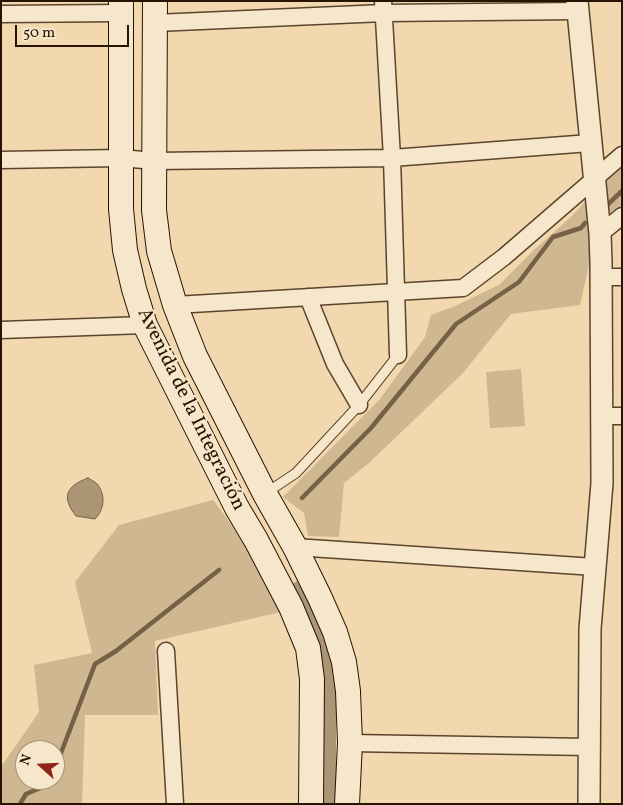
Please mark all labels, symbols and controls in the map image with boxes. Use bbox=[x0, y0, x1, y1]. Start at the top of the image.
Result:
scale bar bbox=[18, 15, 131, 47]
text: 50 m bbox=[23, 23, 55, 44]
street label: Avenida de la Integración bbox=[131, 305, 249, 515]
north arrow bbox=[15, 740, 65, 790]
text: N bbox=[16, 752, 37, 768]

